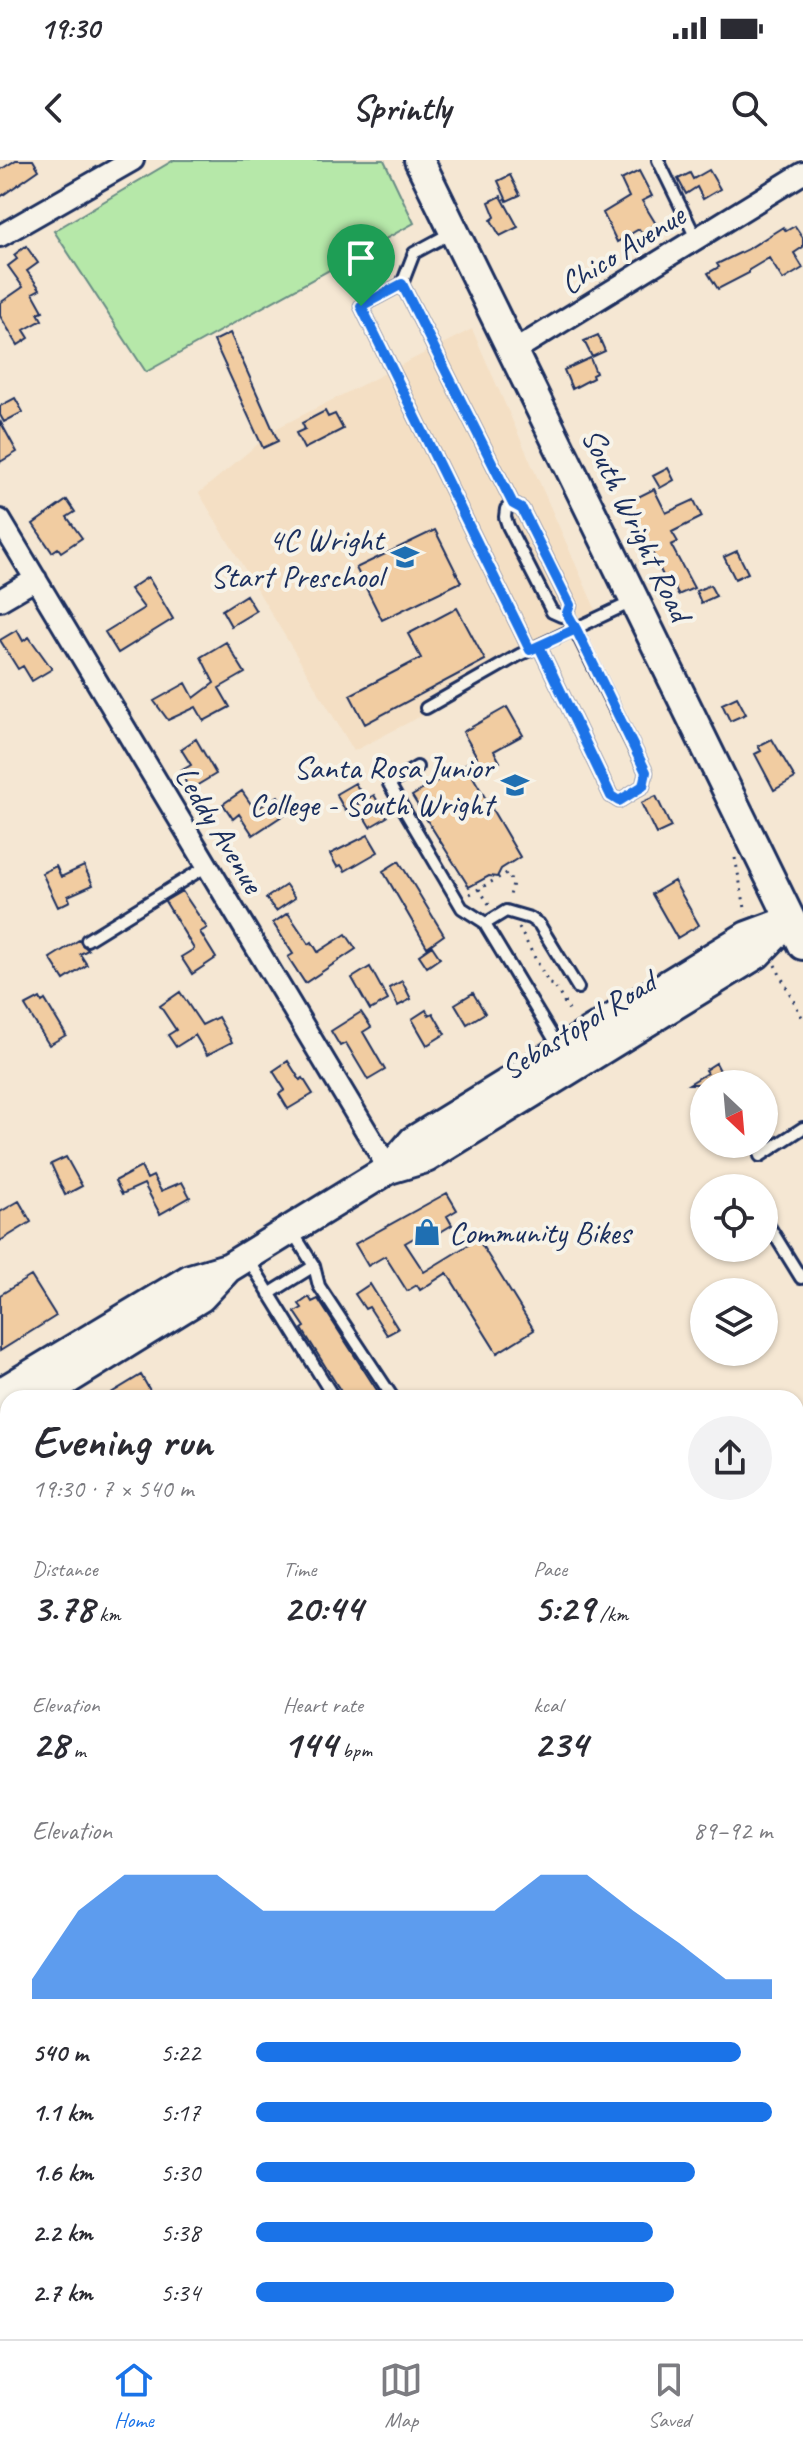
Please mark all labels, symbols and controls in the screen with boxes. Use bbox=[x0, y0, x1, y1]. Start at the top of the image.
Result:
text: 19:30 bbox=[40, 9, 100, 47]
text: Sprintly bbox=[352, 85, 451, 131]
icon: back bbox=[32, 86, 76, 130]
icon: search bbox=[727, 86, 771, 130]
street label: Chico Avenue bbox=[552, 194, 695, 304]
pin bbox=[327, 224, 395, 306]
icon: arrive bbox=[339, 236, 383, 280]
street label: South Wright Road bbox=[572, 421, 703, 631]
place label: 4C Wright Start Preschool bbox=[210, 519, 389, 597]
school or university icon: 4C Wright Start Preschool bbox=[390, 542, 420, 572]
place label: Santa Rosa Junior College - South Wright bbox=[249, 747, 497, 825]
street label: Leddy Avenue bbox=[166, 758, 275, 903]
school or university icon: Santa Rosa Junior College - South Wright bbox=[500, 770, 530, 800]
street label: Sebastopol Road bbox=[493, 959, 667, 1089]
north arrow bbox=[690, 1070, 778, 1158]
map controls bbox=[690, 1070, 778, 1366]
button: locate bbox=[690, 1174, 778, 1262]
place label: Community Bikes bbox=[449, 1212, 633, 1253]
shop icon: Community Bikes bbox=[412, 1217, 442, 1247]
button: layers bbox=[690, 1278, 778, 1366]
text: Evening run bbox=[32, 1414, 212, 1469]
button: share bbox=[688, 1416, 772, 1500]
text: 19:30 · 7 × 540 m bbox=[32, 1472, 193, 1505]
text: Distance bbox=[32, 1555, 98, 1583]
text: Time bbox=[283, 1555, 316, 1583]
text: Pace bbox=[533, 1555, 567, 1583]
text: 3.78 bbox=[32, 1583, 94, 1633]
text: 20:44 bbox=[283, 1583, 363, 1633]
text: 5:29 bbox=[533, 1583, 594, 1633]
text: km bbox=[94, 1600, 121, 1628]
text: /km bbox=[594, 1600, 628, 1628]
text: Elevation bbox=[32, 1691, 100, 1719]
text: Heart rate bbox=[283, 1691, 363, 1719]
text: kcal bbox=[533, 1691, 562, 1719]
text: 28 bbox=[32, 1719, 68, 1769]
text: 144 bbox=[283, 1719, 337, 1769]
text: 234 bbox=[533, 1719, 587, 1769]
text: m bbox=[68, 1736, 86, 1764]
text: bpm bbox=[337, 1736, 372, 1764]
text: Elevation bbox=[32, 1814, 112, 1847]
text: 89–92 m bbox=[693, 1814, 772, 1847]
text: 540 m bbox=[32, 2036, 88, 2069]
text: 5:22 bbox=[160, 2036, 200, 2069]
text: 1.1 km bbox=[32, 2096, 92, 2129]
text: 5:17 bbox=[160, 2096, 200, 2129]
text: 1.6 km bbox=[32, 2156, 93, 2189]
text: 5:30 bbox=[160, 2156, 200, 2189]
text: 2.2 km bbox=[32, 2216, 92, 2249]
text: 5:38 bbox=[160, 2216, 200, 2249]
text: 2.7 km bbox=[32, 2276, 92, 2309]
text: 5:34 bbox=[160, 2276, 200, 2309]
tab: Home bbox=[112, 2358, 156, 2434]
tab: Map bbox=[379, 2358, 423, 2434]
tab: Saved bbox=[647, 2358, 691, 2434]

